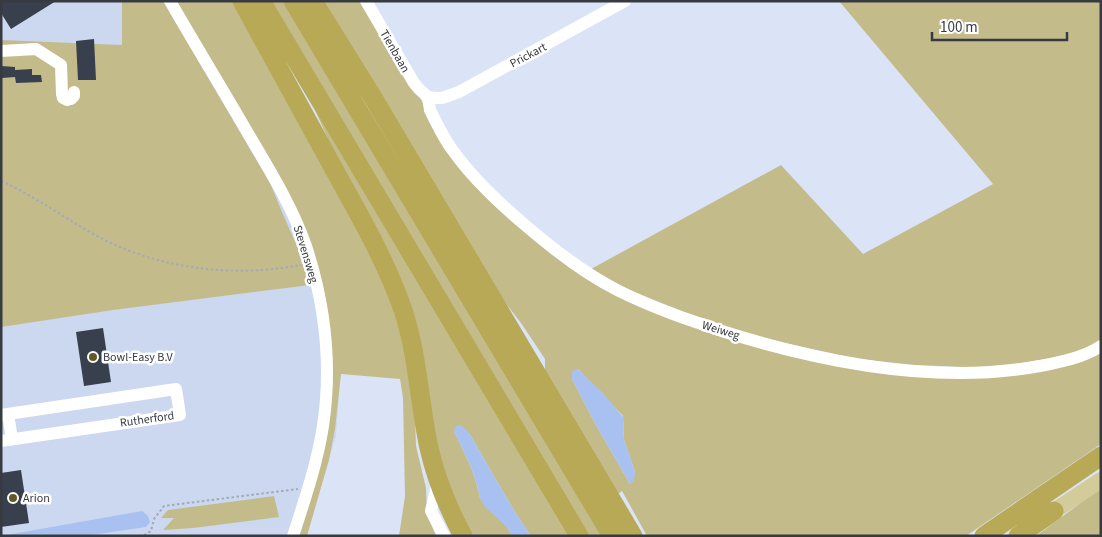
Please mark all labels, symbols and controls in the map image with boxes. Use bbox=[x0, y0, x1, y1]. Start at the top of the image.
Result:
scale bar bbox=[932, 10, 1067, 42]
text: 100 m bbox=[940, 17, 978, 38]
street label: Tienbaan bbox=[375, 27, 414, 76]
street label: Prickart bbox=[507, 39, 550, 72]
street label: Stevensweg bbox=[289, 223, 322, 285]
street label: Weiweg bbox=[700, 317, 742, 344]
place label: Bowl-Easy B.V bbox=[103, 349, 174, 366]
marker: Bowl-Easy B.V bbox=[87, 351, 99, 363]
street label: Rutherford bbox=[119, 407, 175, 432]
place label: Arion bbox=[23, 490, 50, 507]
marker: Arion bbox=[7, 492, 19, 504]

